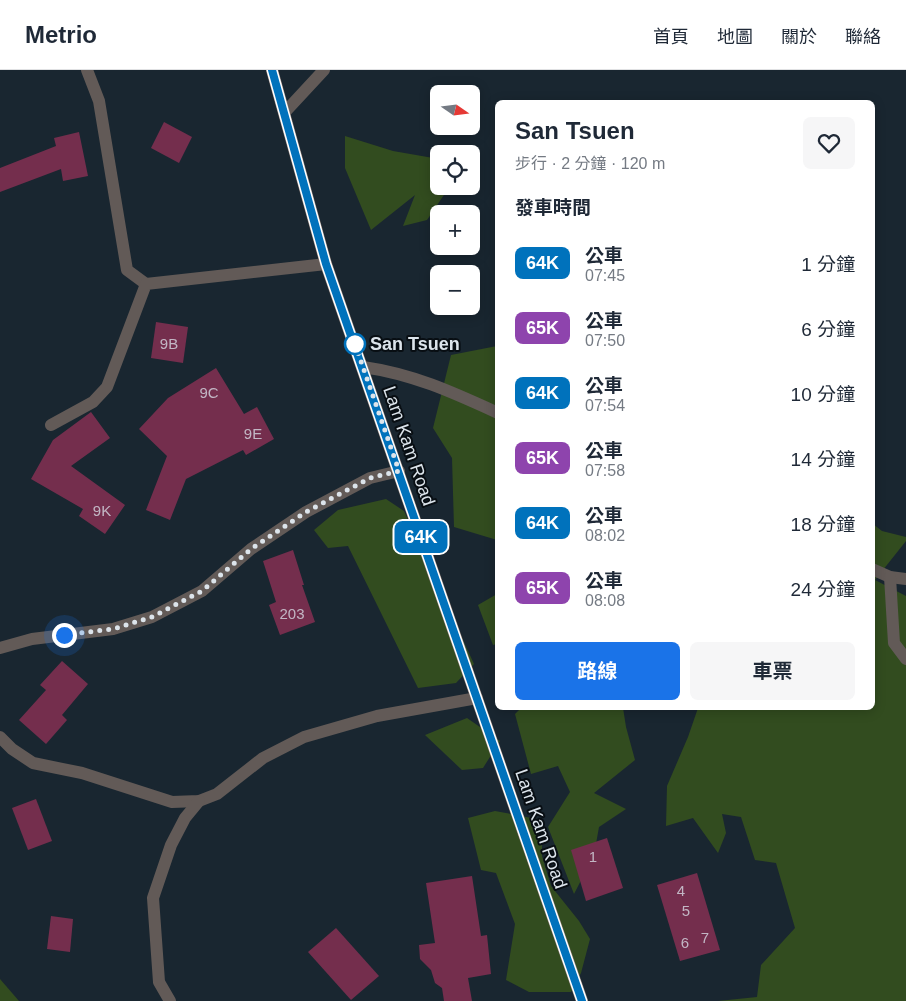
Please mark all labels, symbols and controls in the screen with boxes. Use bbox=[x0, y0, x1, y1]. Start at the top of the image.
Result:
text: Metrio bbox=[25, 21, 97, 48]
text: 首頁 bbox=[653, 27, 689, 47]
text: 地圖 bbox=[717, 27, 753, 47]
text: 關於 bbox=[781, 27, 817, 47]
text: 聯絡 bbox=[845, 27, 881, 47]
north arrow bbox=[430, 85, 480, 135]
map controls bbox=[430, 85, 480, 315]
text: San Tsuen bbox=[515, 117, 635, 144]
button: heart bbox=[803, 117, 855, 169]
button: locate bbox=[430, 145, 480, 195]
text: 步行 · 2 分鐘 · 120 m bbox=[515, 155, 665, 172]
text: 發車時間 bbox=[515, 197, 591, 218]
button: + bbox=[430, 205, 480, 255]
text: 公車 bbox=[585, 245, 623, 266]
text: 64K bbox=[526, 253, 559, 273]
text: 1 分鐘 bbox=[801, 254, 855, 275]
button: − bbox=[430, 265, 480, 315]
text: 07:45 bbox=[585, 267, 625, 284]
text: 公車 bbox=[585, 310, 623, 331]
text: 65K bbox=[526, 318, 559, 338]
text: 6 分鐘 bbox=[801, 319, 855, 340]
text: 07:50 bbox=[585, 332, 625, 349]
marker: San Tsuen bbox=[344, 333, 366, 355]
place label: San Tsuen bbox=[370, 334, 460, 354]
house number: 9B bbox=[160, 335, 178, 352]
text: 公車 bbox=[585, 375, 623, 396]
text: 64K bbox=[526, 383, 559, 403]
house number: 9C bbox=[199, 384, 219, 401]
street label: Lam Kam Road bbox=[379, 384, 439, 508]
text: 10 分鐘 bbox=[791, 384, 855, 405]
text: 07:54 bbox=[585, 397, 625, 414]
house number: 9E bbox=[244, 425, 262, 442]
text: 公車 bbox=[585, 440, 623, 461]
text: 65K bbox=[526, 448, 559, 468]
text: 14 分鐘 bbox=[791, 449, 855, 470]
text: 07:58 bbox=[585, 462, 625, 479]
house number: 9K bbox=[93, 502, 111, 519]
text: 公車 bbox=[585, 505, 623, 526]
text: 64K bbox=[526, 513, 559, 533]
text: 18 分鐘 bbox=[791, 514, 855, 535]
line badge: 64K bbox=[392, 521, 450, 553]
text: 64K bbox=[404, 527, 438, 547]
text: 08:02 bbox=[585, 527, 625, 544]
text: 公車 bbox=[585, 570, 623, 591]
text: 65K bbox=[526, 578, 559, 598]
text: 24 分鐘 bbox=[791, 579, 855, 600]
text: 08:08 bbox=[585, 592, 625, 609]
house number: 203 bbox=[279, 605, 305, 622]
your location bbox=[52, 623, 77, 648]
button: 路線 bbox=[515, 642, 680, 700]
button: 車票 bbox=[690, 642, 855, 700]
street label: Lam Kam Road bbox=[511, 767, 571, 891]
house number: 1 bbox=[589, 848, 597, 865]
house number: 4 bbox=[677, 882, 685, 899]
house number: 5 bbox=[682, 902, 690, 919]
house number: 7 bbox=[701, 929, 709, 946]
house number: 6 bbox=[681, 934, 689, 951]

